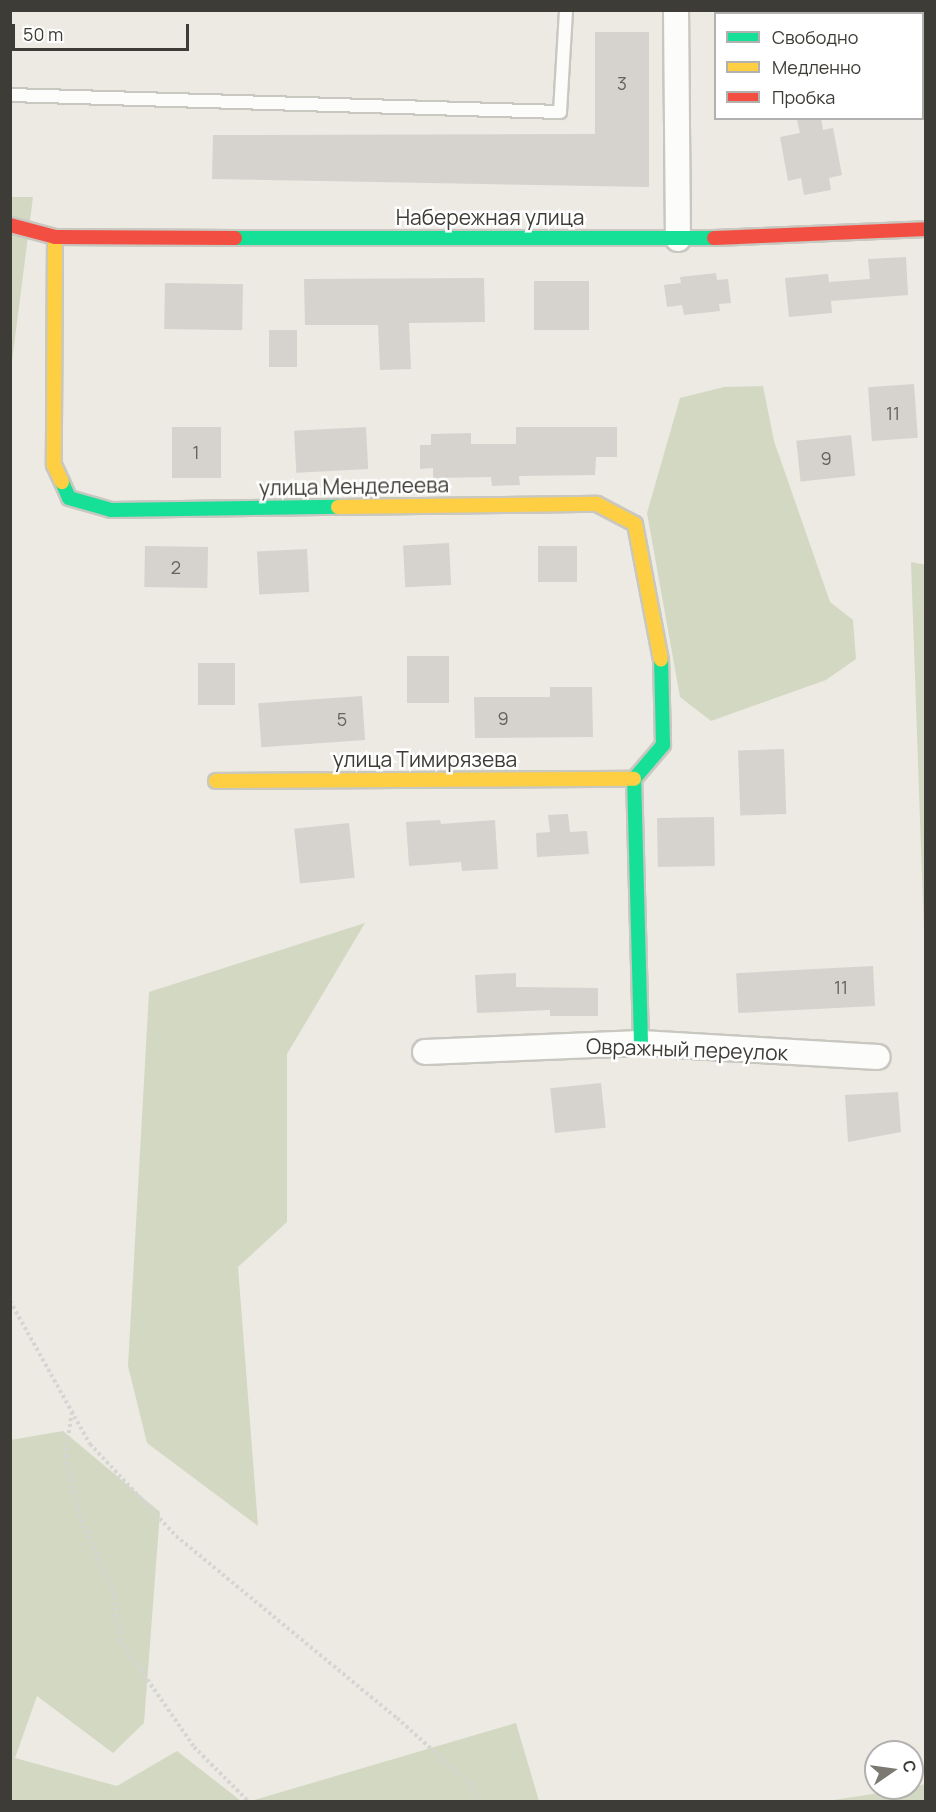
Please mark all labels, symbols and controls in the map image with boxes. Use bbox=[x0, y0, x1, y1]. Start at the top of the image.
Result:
scale bar bbox=[15, 12, 192, 50]
legend bbox=[714, 12, 924, 120]
text: 50 m bbox=[23, 22, 63, 46]
text: Свободно bbox=[772, 25, 858, 49]
text: Медленно bbox=[772, 55, 861, 79]
house number: 3 bbox=[617, 72, 627, 94]
text: Пробка bbox=[772, 85, 835, 109]
street label: Набережная улица bbox=[396, 204, 584, 230]
house number: 11 bbox=[886, 402, 900, 424]
house number: 1 bbox=[192, 441, 200, 463]
house number: 9 bbox=[820, 447, 832, 469]
street label: улица Менделеева bbox=[259, 472, 449, 500]
house number: 2 bbox=[171, 556, 181, 578]
house number: 9 bbox=[497, 707, 509, 729]
house number: 5 bbox=[337, 708, 347, 730]
street label: улица Тимирязева bbox=[333, 746, 517, 772]
house number: 11 bbox=[834, 976, 848, 998]
street label: Овражный переулок bbox=[586, 1033, 788, 1065]
north arrow bbox=[864, 1740, 924, 1800]
text: С bbox=[898, 1758, 922, 1775]

